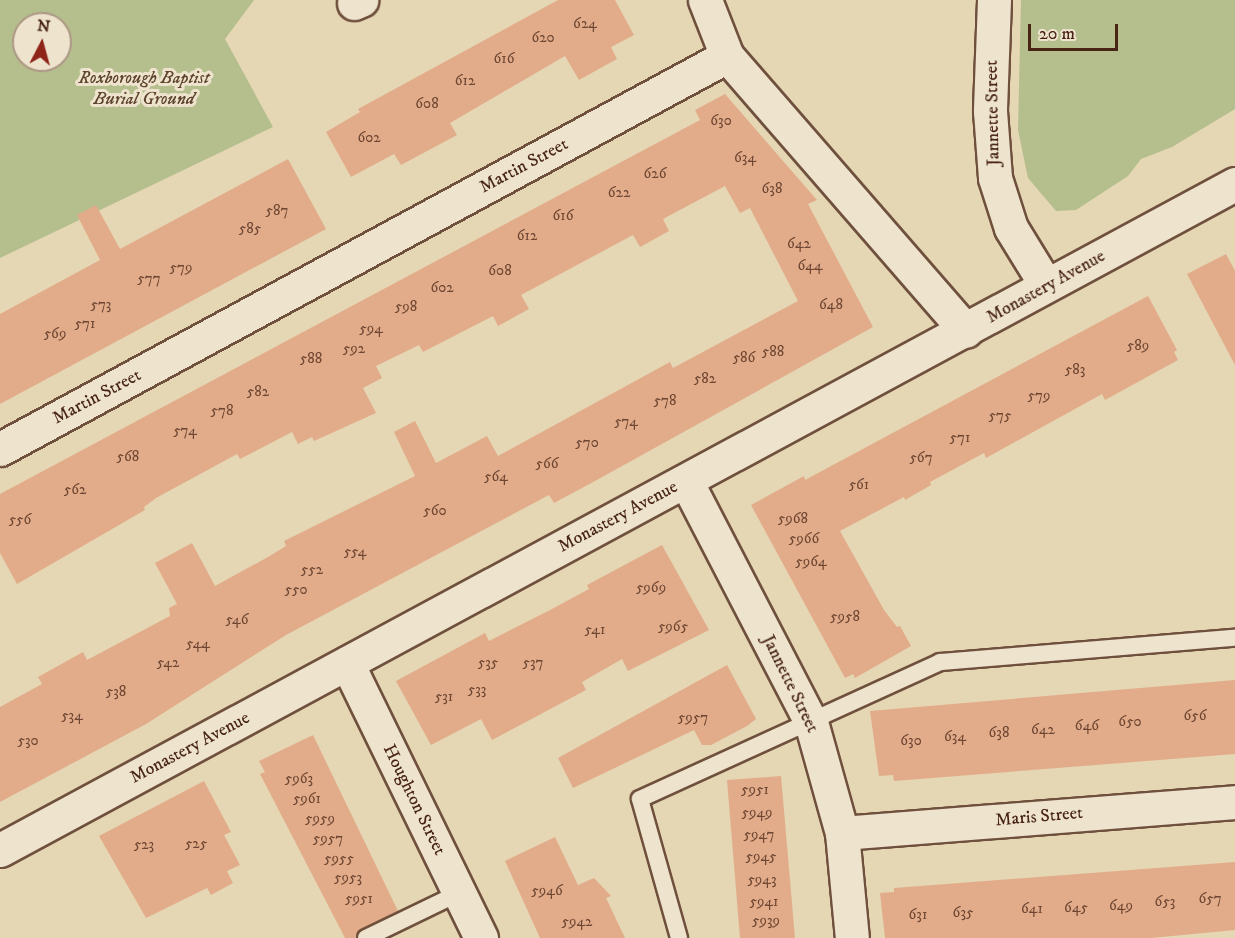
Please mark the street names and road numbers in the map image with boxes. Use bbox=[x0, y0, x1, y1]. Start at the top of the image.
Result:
street label: Jannette Street bbox=[981, 60, 1005, 166]
street label: Martin Street bbox=[476, 134, 572, 198]
street label: Monastery Avenue bbox=[983, 246, 1109, 328]
street label: Martin Street bbox=[49, 365, 145, 429]
street label: Monastery Avenue bbox=[555, 476, 681, 558]
street label: Jannette Street bbox=[757, 632, 823, 736]
street label: Monastery Avenue bbox=[127, 707, 253, 789]
street label: Houghton Street bbox=[378, 741, 450, 859]
street label: Maris Street bbox=[994, 802, 1084, 832]

